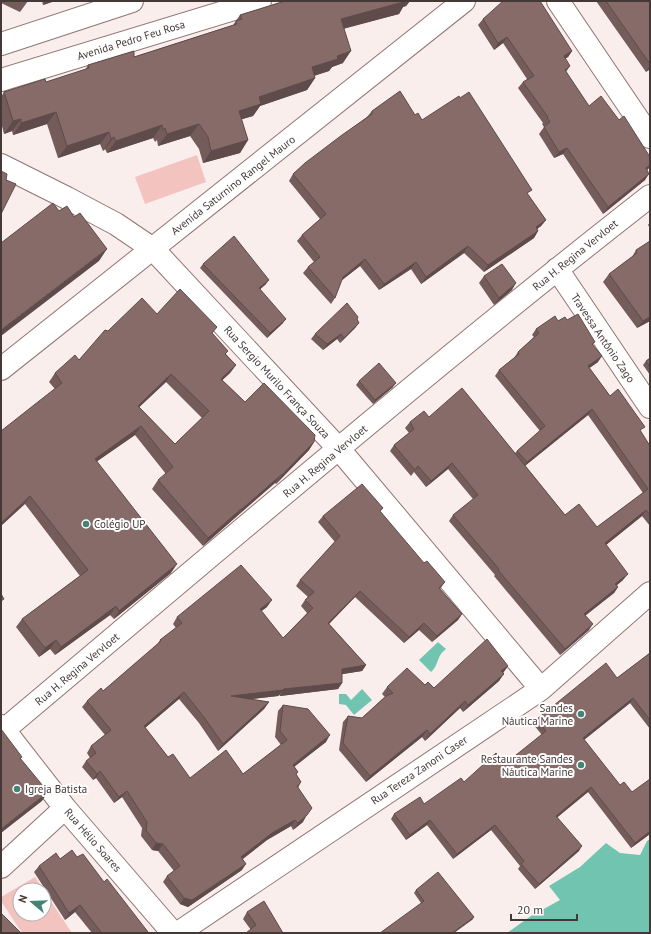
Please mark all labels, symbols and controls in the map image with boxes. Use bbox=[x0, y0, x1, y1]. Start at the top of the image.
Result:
street label: Avenida Pedro Feu Rosa bbox=[75, 17, 187, 63]
street label: Avenida Saturnino Rangel Mauro bbox=[168, 132, 298, 238]
street label: Rua H. Regina Vervloet bbox=[530, 216, 621, 294]
street label: Travessa Antônio Zago bbox=[568, 291, 638, 385]
street label: Rua Sergio Murilo França Souza bbox=[221, 323, 333, 441]
street label: Rua H. Regina Vervloet bbox=[280, 422, 370, 500]
place label: Colégio UP bbox=[94, 517, 145, 531]
marker: Colégio UP bbox=[81, 519, 91, 529]
street label: Rua H. Regina Vervloet bbox=[32, 630, 122, 708]
place label: Sandes Náutica Marine bbox=[502, 701, 573, 728]
marker: Sandes Náutica Marine bbox=[576, 709, 586, 719]
street label: Rua Tereza Zanoni Caser bbox=[368, 732, 470, 808]
place label: Restaurante Sandes Náutica Marine bbox=[481, 752, 573, 779]
marker: Restaurante Sandes Náutica Marine bbox=[576, 760, 586, 770]
place label: Igreja Batista bbox=[25, 782, 87, 796]
marker: Igreja Batista bbox=[12, 784, 22, 794]
street label: Rua Hélio Soares bbox=[62, 805, 125, 875]
north arrow bbox=[12, 882, 52, 922]
text: N bbox=[15, 893, 30, 904]
scale bar bbox=[511, 896, 577, 922]
text: 20 m bbox=[517, 902, 543, 917]

